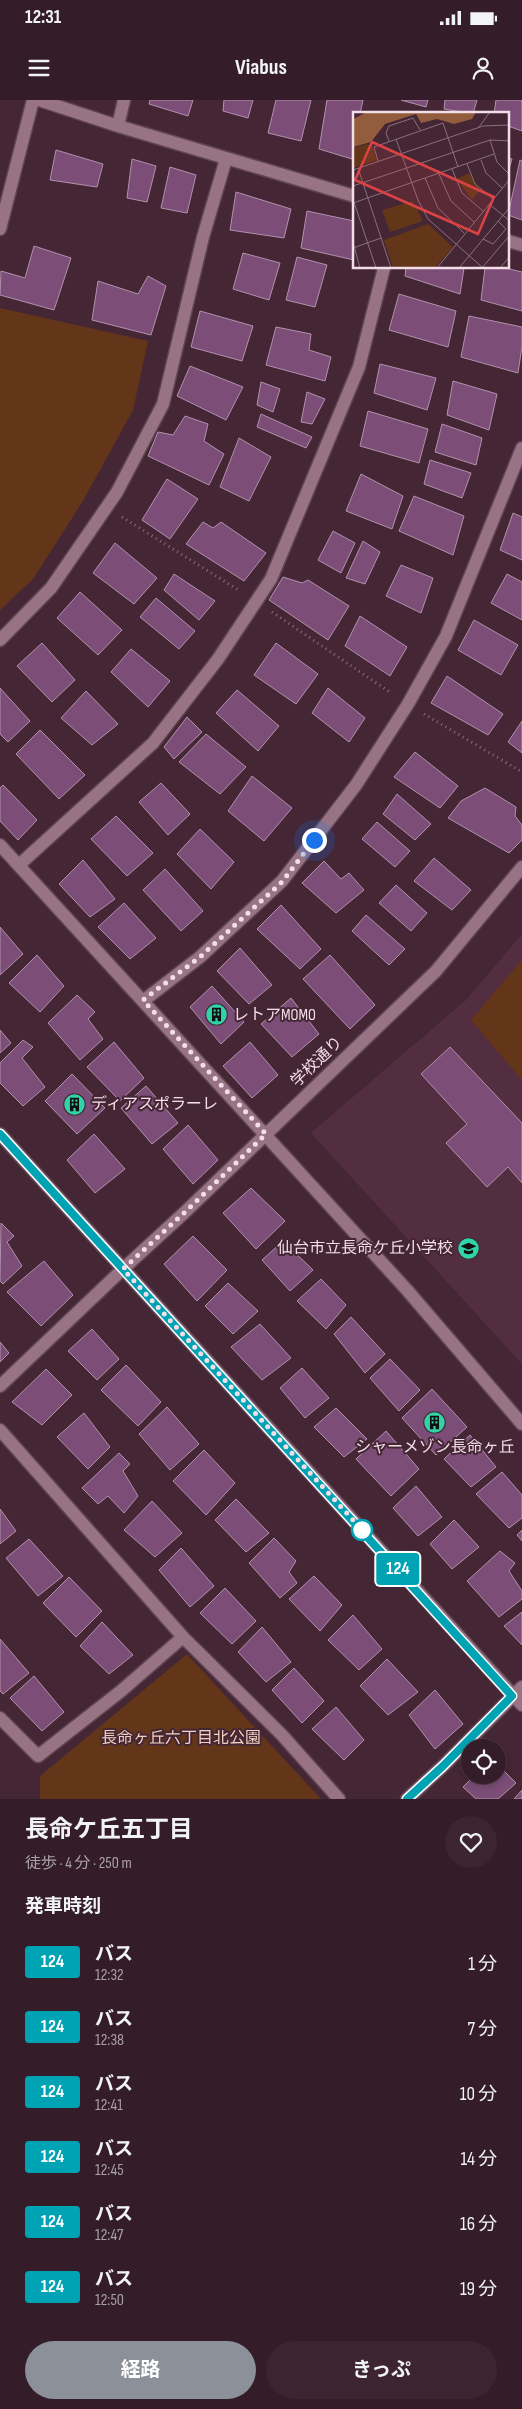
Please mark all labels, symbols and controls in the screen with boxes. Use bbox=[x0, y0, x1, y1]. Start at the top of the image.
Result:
text: 12:31 bbox=[25, 6, 61, 29]
icon: menu bbox=[25, 54, 53, 82]
text: Viabus bbox=[235, 54, 287, 81]
icon: person bbox=[469, 54, 497, 82]
inset map bbox=[353, 112, 510, 269]
your location bbox=[302, 828, 327, 853]
building icon: レトアMOMO bbox=[205, 1003, 229, 1027]
place label: レトアMOMO bbox=[233, 1006, 316, 1025]
street label: 学校通り bbox=[287, 1033, 347, 1091]
building icon: ディアスポラーレ bbox=[63, 1092, 87, 1116]
place label: ディアスポラーレ bbox=[91, 1095, 218, 1114]
school or university icon: 仙台市立長命ケ丘小学校 bbox=[457, 1236, 481, 1260]
place label: 仙台市立長命ケ丘小学校 bbox=[277, 1239, 453, 1258]
building icon: シャーメゾン長命ヶ丘 bbox=[423, 1411, 447, 1435]
place label: シャーメゾン長命ヶ丘 bbox=[355, 1438, 515, 1457]
unlabelled marker bbox=[351, 1519, 373, 1541]
line badge: 124 bbox=[369, 1553, 427, 1585]
text: 124 bbox=[386, 1558, 410, 1579]
park label: 長命ヶ丘六丁目北公園 bbox=[101, 1729, 261, 1748]
map controls bbox=[461, 1739, 506, 1784]
button: locate bbox=[461, 1739, 506, 1784]
text: 長命ケ丘五丁目 bbox=[25, 1815, 193, 1844]
button: heart bbox=[445, 1816, 497, 1868]
text: 徒歩 · 4 分 · 250 m bbox=[25, 1854, 132, 1873]
text: 発車時刻 bbox=[25, 1895, 101, 1918]
text: バス bbox=[95, 1943, 133, 1966]
text: 124 bbox=[41, 1951, 64, 1972]
text: 1 分 bbox=[468, 1953, 497, 1976]
text: 12:32 bbox=[95, 1966, 124, 1985]
text: バス bbox=[95, 2008, 133, 2031]
text: 124 bbox=[41, 2016, 64, 2037]
text: 7 分 bbox=[467, 2018, 497, 2041]
text: 12:38 bbox=[95, 2031, 124, 2050]
text: バス bbox=[95, 2073, 133, 2096]
text: 124 bbox=[41, 2081, 64, 2102]
text: 10 分 bbox=[460, 2083, 497, 2106]
text: 12:41 bbox=[95, 2096, 123, 2115]
text: バス bbox=[95, 2138, 133, 2161]
text: 124 bbox=[41, 2146, 64, 2167]
text: 14 分 bbox=[460, 2148, 497, 2171]
text: 12:45 bbox=[95, 2161, 124, 2180]
text: バス bbox=[95, 2203, 133, 2226]
text: 124 bbox=[41, 2211, 64, 2232]
text: 16 分 bbox=[460, 2213, 497, 2236]
text: 12:47 bbox=[95, 2226, 123, 2245]
text: バス bbox=[95, 2268, 133, 2291]
text: 124 bbox=[41, 2276, 64, 2297]
text: 19 分 bbox=[460, 2278, 497, 2301]
text: 12:50 bbox=[95, 2291, 124, 2310]
button: 経路 bbox=[25, 2341, 256, 2399]
button: きっぷ bbox=[266, 2341, 497, 2399]

